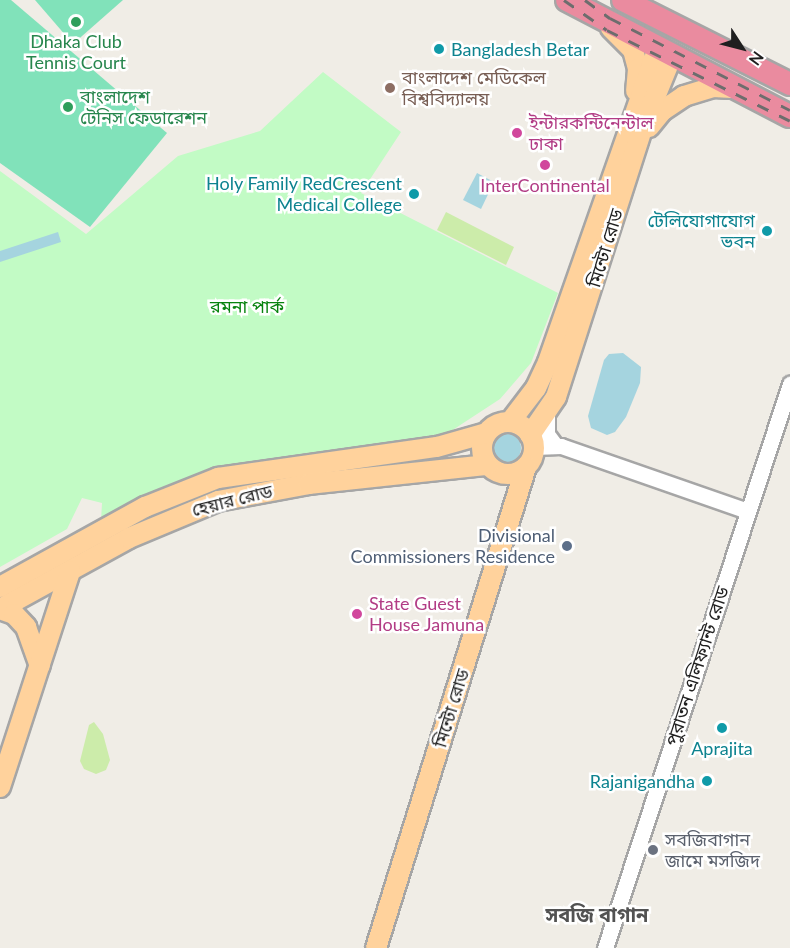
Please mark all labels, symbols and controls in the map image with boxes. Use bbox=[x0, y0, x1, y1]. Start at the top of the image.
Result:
marker: Dhaka Club Tennis Court bbox=[69, 15, 83, 29]
north arrow bbox=[712, 18, 772, 78]
place label: Dhaka Club Tennis Court bbox=[26, 31, 126, 74]
place label: Bangladesh Betar bbox=[451, 38, 589, 60]
marker: Bangladesh Betar bbox=[432, 42, 446, 56]
text: N bbox=[746, 48, 768, 69]
place label: বাংলাদেশ মেডিকেল বিশ্ববিদ্যালয় bbox=[402, 67, 546, 110]
marker: বাংলাদেশ মেডিকেল বিশ্ববিদ্যালয় bbox=[383, 81, 397, 95]
place label: বাংলাদেশ টেনিস ফেডারেশন bbox=[80, 86, 207, 128]
marker: বাংলাদেশ টেনিস ফেডারেশন bbox=[61, 100, 75, 114]
place label: ইন্টারকন্টিনেন্টাল ঢাকা bbox=[529, 112, 654, 154]
marker: ইন্টারকন্টিনেন্টাল ঢাকা bbox=[510, 126, 524, 140]
marker: InterContinental bbox=[538, 158, 552, 172]
place label: Holy Family RedCrescent Medical College bbox=[205, 173, 402, 216]
place label: InterContinental bbox=[480, 174, 610, 196]
marker: Holy Family RedCrescent Medical College bbox=[407, 187, 421, 201]
street label: মিন্টো রোড bbox=[583, 206, 627, 290]
place label: টেলিযোগাযোগ ভবন bbox=[648, 210, 755, 252]
marker: টেলিযোগাযোগ ভবন bbox=[760, 224, 774, 238]
park label: রমনা পার্ক bbox=[210, 295, 284, 317]
street label: হেয়ার রোড bbox=[189, 480, 275, 520]
place label: Divisional Commissioners Residence bbox=[351, 525, 555, 568]
marker: Divisional Commissioners Residence bbox=[560, 539, 574, 553]
street label: পুরাতন এলিফ্যান্ট রোড bbox=[661, 583, 733, 749]
place label: State Guest House Jamuna bbox=[369, 593, 485, 636]
marker: State Guest House Jamuna bbox=[350, 607, 364, 621]
street label: মিন্টো রোড bbox=[429, 666, 473, 750]
marker: Aprajita bbox=[715, 721, 729, 735]
place label: Aprajita bbox=[691, 737, 753, 759]
place label: Rajanigandha bbox=[590, 770, 695, 792]
marker: Rajanigandha bbox=[700, 774, 714, 788]
place label: সবজিবাগান জামে মসজিদ bbox=[665, 829, 760, 872]
marker: সবজিবাগান জামে মসজিদ bbox=[646, 843, 660, 857]
district label: সবজি বাগান bbox=[545, 902, 649, 926]

